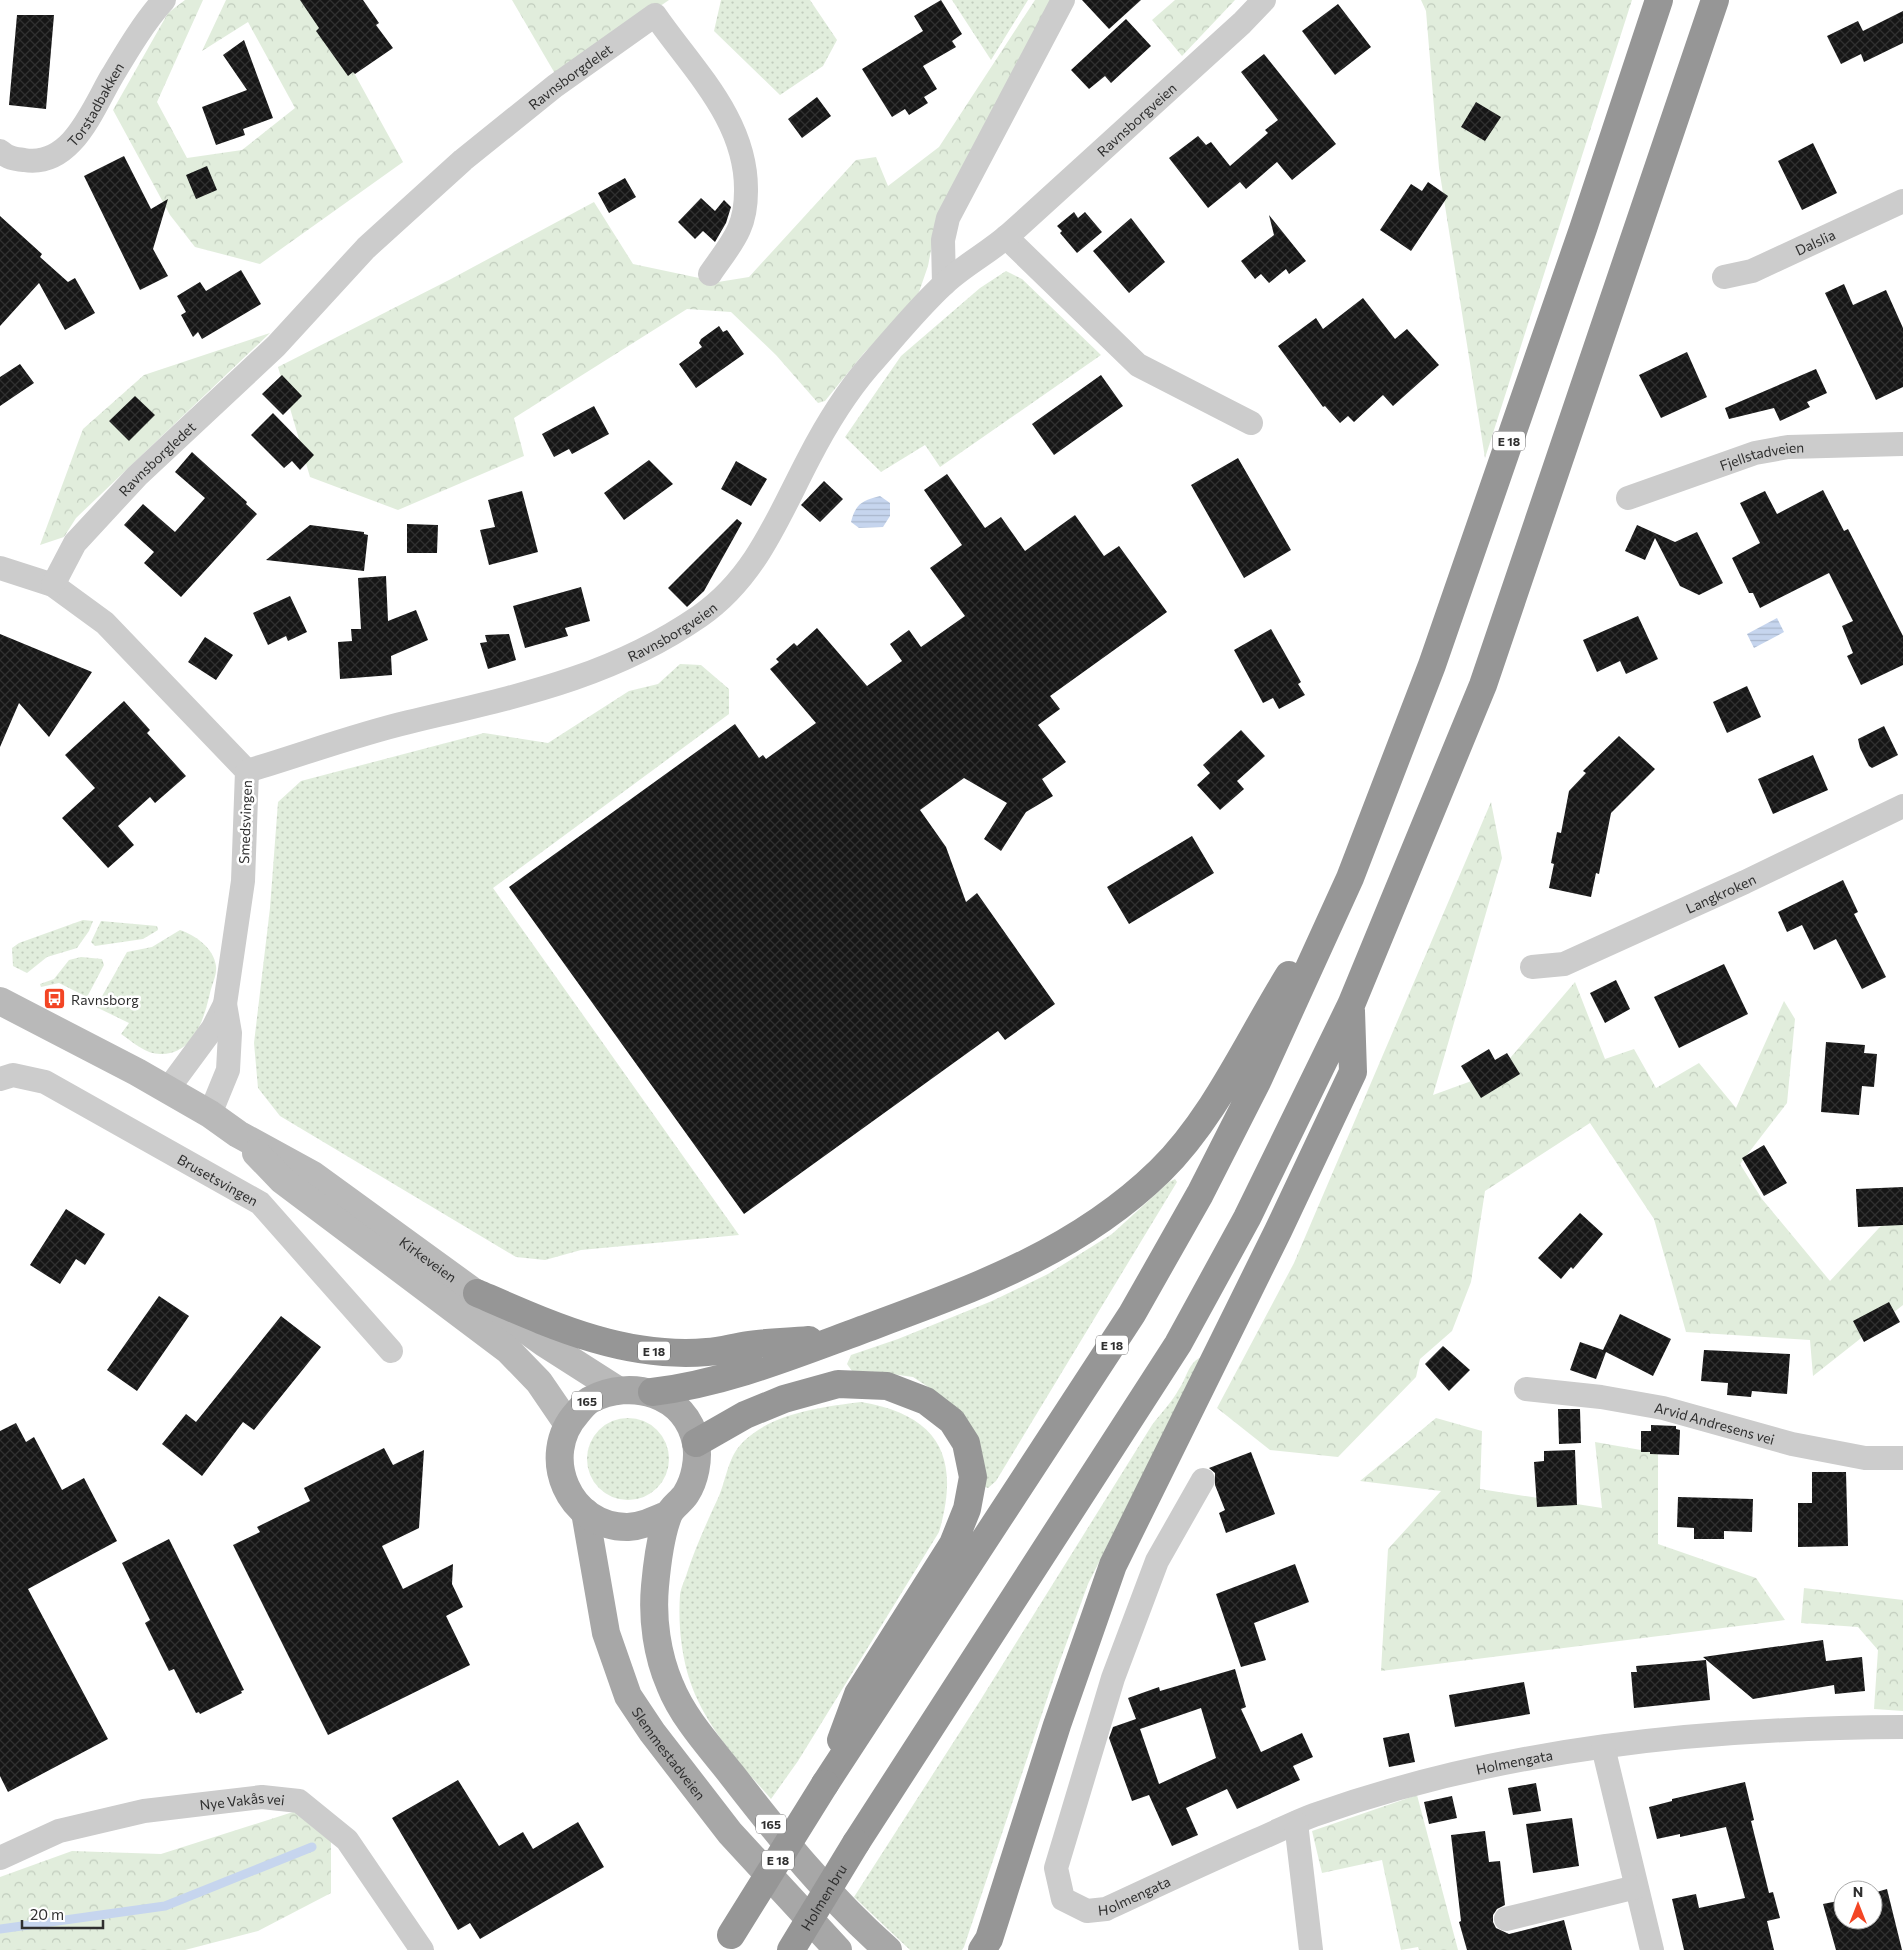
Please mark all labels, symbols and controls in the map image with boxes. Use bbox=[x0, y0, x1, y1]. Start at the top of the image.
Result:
street label: Ravnsborgdelet bbox=[525, 40, 615, 113]
street label: Torstadbakken bbox=[63, 59, 127, 150]
street label: Ravnsborgveien bbox=[1093, 79, 1179, 160]
street label: Dalslia bbox=[1792, 225, 1838, 258]
street label: Ravnsborgledet bbox=[115, 417, 199, 499]
road number: E 18 bbox=[1493, 432, 1525, 451]
street label: Fjellstadveien bbox=[1717, 438, 1804, 473]
street label: Ravnsborgveien bbox=[625, 598, 720, 665]
street label: Smedsvingen bbox=[235, 780, 255, 864]
street label: Langkroken bbox=[1683, 870, 1758, 916]
bus stop icon: Ravnsborg bbox=[43, 987, 67, 1011]
place label: Ravnsborg bbox=[71, 991, 139, 1008]
street label: Brusetsvingen bbox=[175, 1150, 261, 1209]
street label: Kirkeveien bbox=[396, 1232, 460, 1285]
road number: E 18 bbox=[1096, 1336, 1128, 1354]
road number: E 18 bbox=[638, 1342, 670, 1360]
road number: 165 bbox=[572, 1392, 602, 1410]
street label: Arvid Andresens vei bbox=[1653, 1398, 1777, 1447]
street label: Slemmestadveien bbox=[629, 1703, 710, 1803]
street label: Holmengata bbox=[1474, 1746, 1554, 1777]
street label: Nye Vakås vei bbox=[199, 1788, 286, 1813]
road number: 165 bbox=[756, 1815, 786, 1834]
road number: E 18 bbox=[762, 1850, 794, 1870]
street label: Holmen bru bbox=[797, 1861, 850, 1933]
street label: Holmengata bbox=[1097, 1872, 1173, 1918]
north arrow bbox=[1833, 1880, 1883, 1930]
text: N bbox=[1853, 1883, 1863, 1900]
scale bar bbox=[22, 1898, 104, 1930]
text: 20 m bbox=[30, 1905, 64, 1923]

